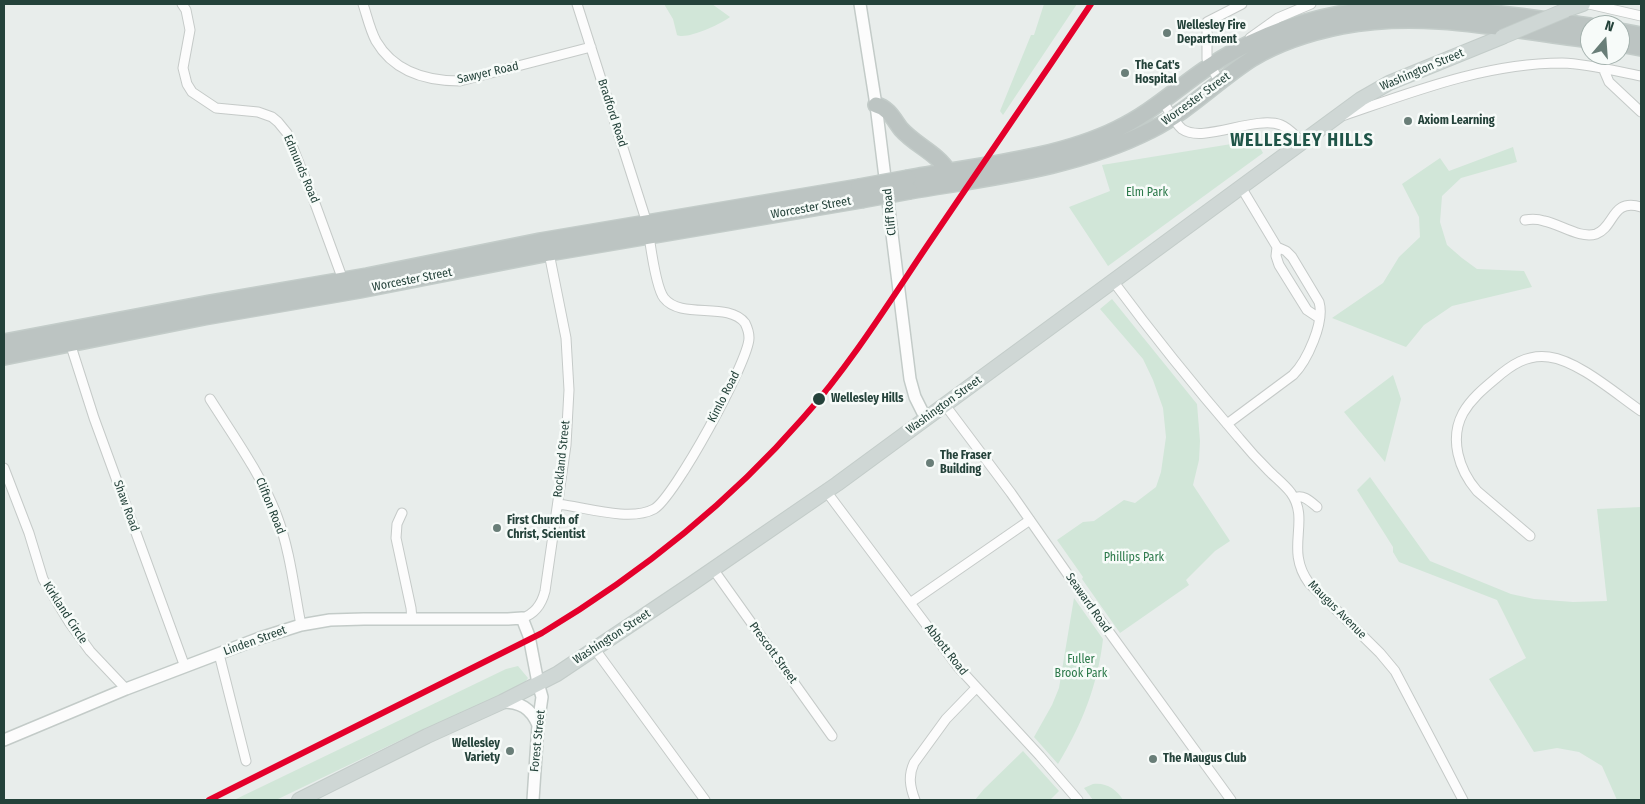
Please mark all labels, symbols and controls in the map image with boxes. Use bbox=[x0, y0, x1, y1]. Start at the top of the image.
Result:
north arrow bbox=[1580, 15, 1630, 65]
text: N bbox=[1603, 17, 1616, 36]
place label: Wellesley Fire Department bbox=[1177, 19, 1246, 47]
marker: Wellesley Fire Department bbox=[1161, 27, 1173, 39]
street label: Washington Street bbox=[1378, 46, 1466, 94]
street label: Sawyer Road bbox=[456, 59, 520, 87]
place label: The Cat's Hospital bbox=[1135, 59, 1180, 87]
marker: The Cat's Hospital bbox=[1119, 67, 1131, 79]
street label: Worcester Street bbox=[1159, 69, 1233, 129]
street label: Bradford Road bbox=[594, 77, 630, 149]
place label: Axiom Learning bbox=[1418, 114, 1495, 128]
marker: Axiom Learning bbox=[1402, 115, 1414, 127]
district label: WELLESLEY HILLS bbox=[1228, 130, 1376, 152]
street label: Edmunds Road bbox=[280, 133, 322, 205]
park label: Elm Park bbox=[1126, 186, 1168, 200]
street label: Cliff Road bbox=[880, 188, 900, 236]
street label: Worcester Street bbox=[770, 194, 852, 222]
street label: Worcester Street bbox=[371, 265, 453, 295]
street label: Kimlo Road bbox=[705, 369, 743, 425]
street label: Washington Street bbox=[904, 373, 984, 437]
marker: Wellesley Hills bbox=[811, 391, 827, 407]
place label: Wellesley Hills bbox=[831, 392, 904, 406]
street label: Rockland Street bbox=[551, 420, 573, 498]
place label: The Fraser Building bbox=[940, 449, 991, 477]
marker: The Fraser Building bbox=[924, 457, 936, 469]
street label: Clifton Road bbox=[252, 476, 288, 536]
street label: Shaw Road bbox=[110, 478, 142, 534]
place label: First Church of Christ, Scientist bbox=[507, 514, 585, 542]
marker: First Church of Christ, Scientist bbox=[491, 522, 503, 534]
park label: Phillips Park bbox=[1104, 551, 1164, 565]
street label: Seaward Road bbox=[1062, 571, 1114, 635]
street label: Maugus Avenue bbox=[1305, 578, 1369, 642]
street label: Kirkland Circle bbox=[40, 579, 90, 647]
street label: Washington Street bbox=[571, 607, 653, 667]
street label: Prescott Street bbox=[746, 620, 800, 686]
street label: Abbott Road bbox=[922, 622, 970, 678]
street label: Linden Street bbox=[222, 623, 288, 659]
park label: Fuller Brook Park bbox=[1055, 653, 1107, 681]
street label: Forest Street bbox=[528, 709, 548, 773]
place label: Wellesley Variety bbox=[452, 737, 500, 765]
marker: Wellesley Variety bbox=[504, 745, 516, 757]
place label: The Maugus Club bbox=[1163, 752, 1247, 766]
marker: The Maugus Club bbox=[1147, 753, 1159, 765]

